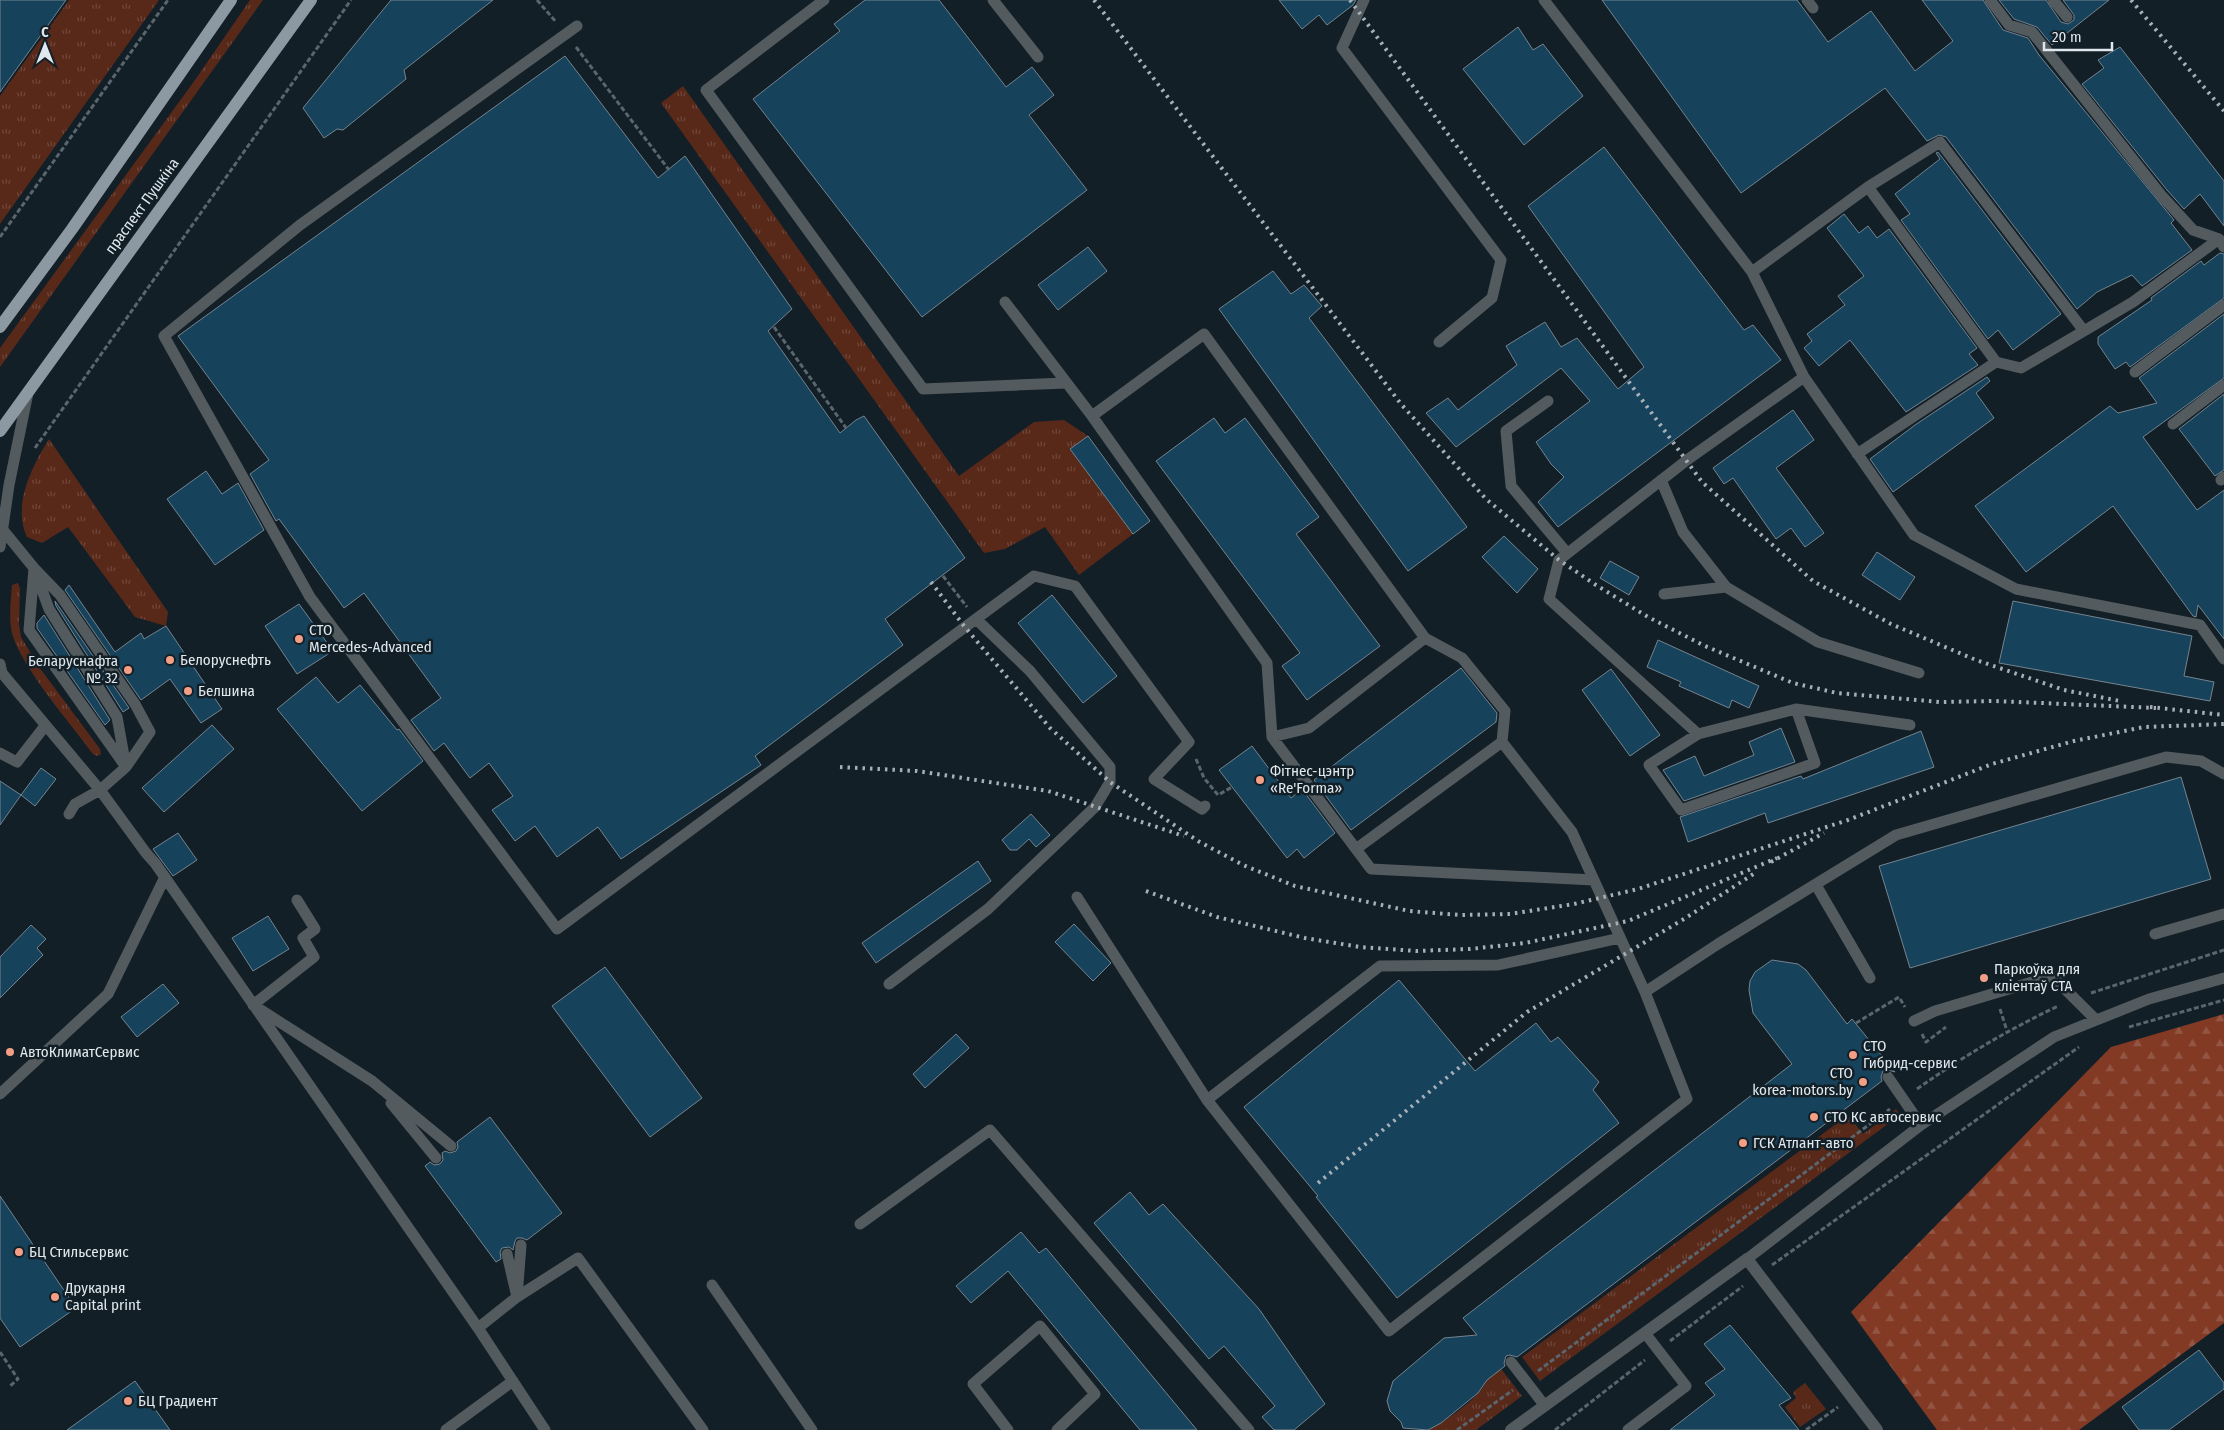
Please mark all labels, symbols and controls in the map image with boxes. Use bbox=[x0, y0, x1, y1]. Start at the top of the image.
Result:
north arrow bbox=[20, 20, 70, 70]
scale bar bbox=[2044, 20, 2112, 52]
text: С bbox=[41, 24, 49, 41]
text: 20 m bbox=[2052, 28, 2082, 46]
street label: праспект Пушкіна bbox=[101, 155, 183, 257]
place label: СТО Mercedes-Advanced bbox=[309, 621, 432, 656]
marker: СТО Mercedes-Advanced bbox=[293, 633, 305, 645]
place label: Белоруснефть bbox=[180, 651, 271, 669]
place label: Беларуснафта № 32 bbox=[28, 652, 118, 687]
marker: Белоруснефть bbox=[164, 654, 176, 666]
marker: Беларуснафта № 32 bbox=[122, 664, 134, 676]
place label: Белшина bbox=[198, 682, 255, 700]
marker: Белшина bbox=[182, 685, 194, 697]
place label: Фітнес-цэнтр «Re'Forma» bbox=[1270, 762, 1354, 797]
marker: Фітнес-цэнтр «Re'Forma» bbox=[1254, 774, 1266, 786]
place label: Паркоўка для кліентаў СТА bbox=[1994, 960, 2080, 995]
marker: Паркоўка для кліентаў СТА bbox=[1978, 972, 1990, 984]
place label: СТО Гибрид-сервис bbox=[1863, 1037, 1958, 1072]
place label: АвтоКлиматСервис bbox=[20, 1043, 140, 1061]
marker: АвтоКлиматСервис bbox=[4, 1046, 16, 1058]
marker: СТО Гибрид-сервис bbox=[1847, 1049, 1859, 1061]
place label: СТО korea-motors.by bbox=[1752, 1064, 1853, 1099]
marker: СТО korea-motors.by bbox=[1857, 1076, 1869, 1088]
place label: СТО КС автосервис bbox=[1824, 1108, 1942, 1126]
marker: СТО КС автосервис bbox=[1808, 1111, 1820, 1123]
place label: ГСК Атлант-авто bbox=[1753, 1134, 1854, 1152]
marker: ГСК Атлант-авто bbox=[1737, 1137, 1749, 1149]
place label: БЦ Стильсервис bbox=[29, 1243, 129, 1261]
marker: БЦ Стильсервис bbox=[13, 1246, 25, 1258]
place label: Друкарня Capital print bbox=[64, 1279, 141, 1314]
marker: Друкарня Capital print bbox=[49, 1291, 61, 1303]
place label: БЦ Градиент bbox=[138, 1392, 219, 1410]
marker: БЦ Градиент bbox=[122, 1395, 134, 1407]

